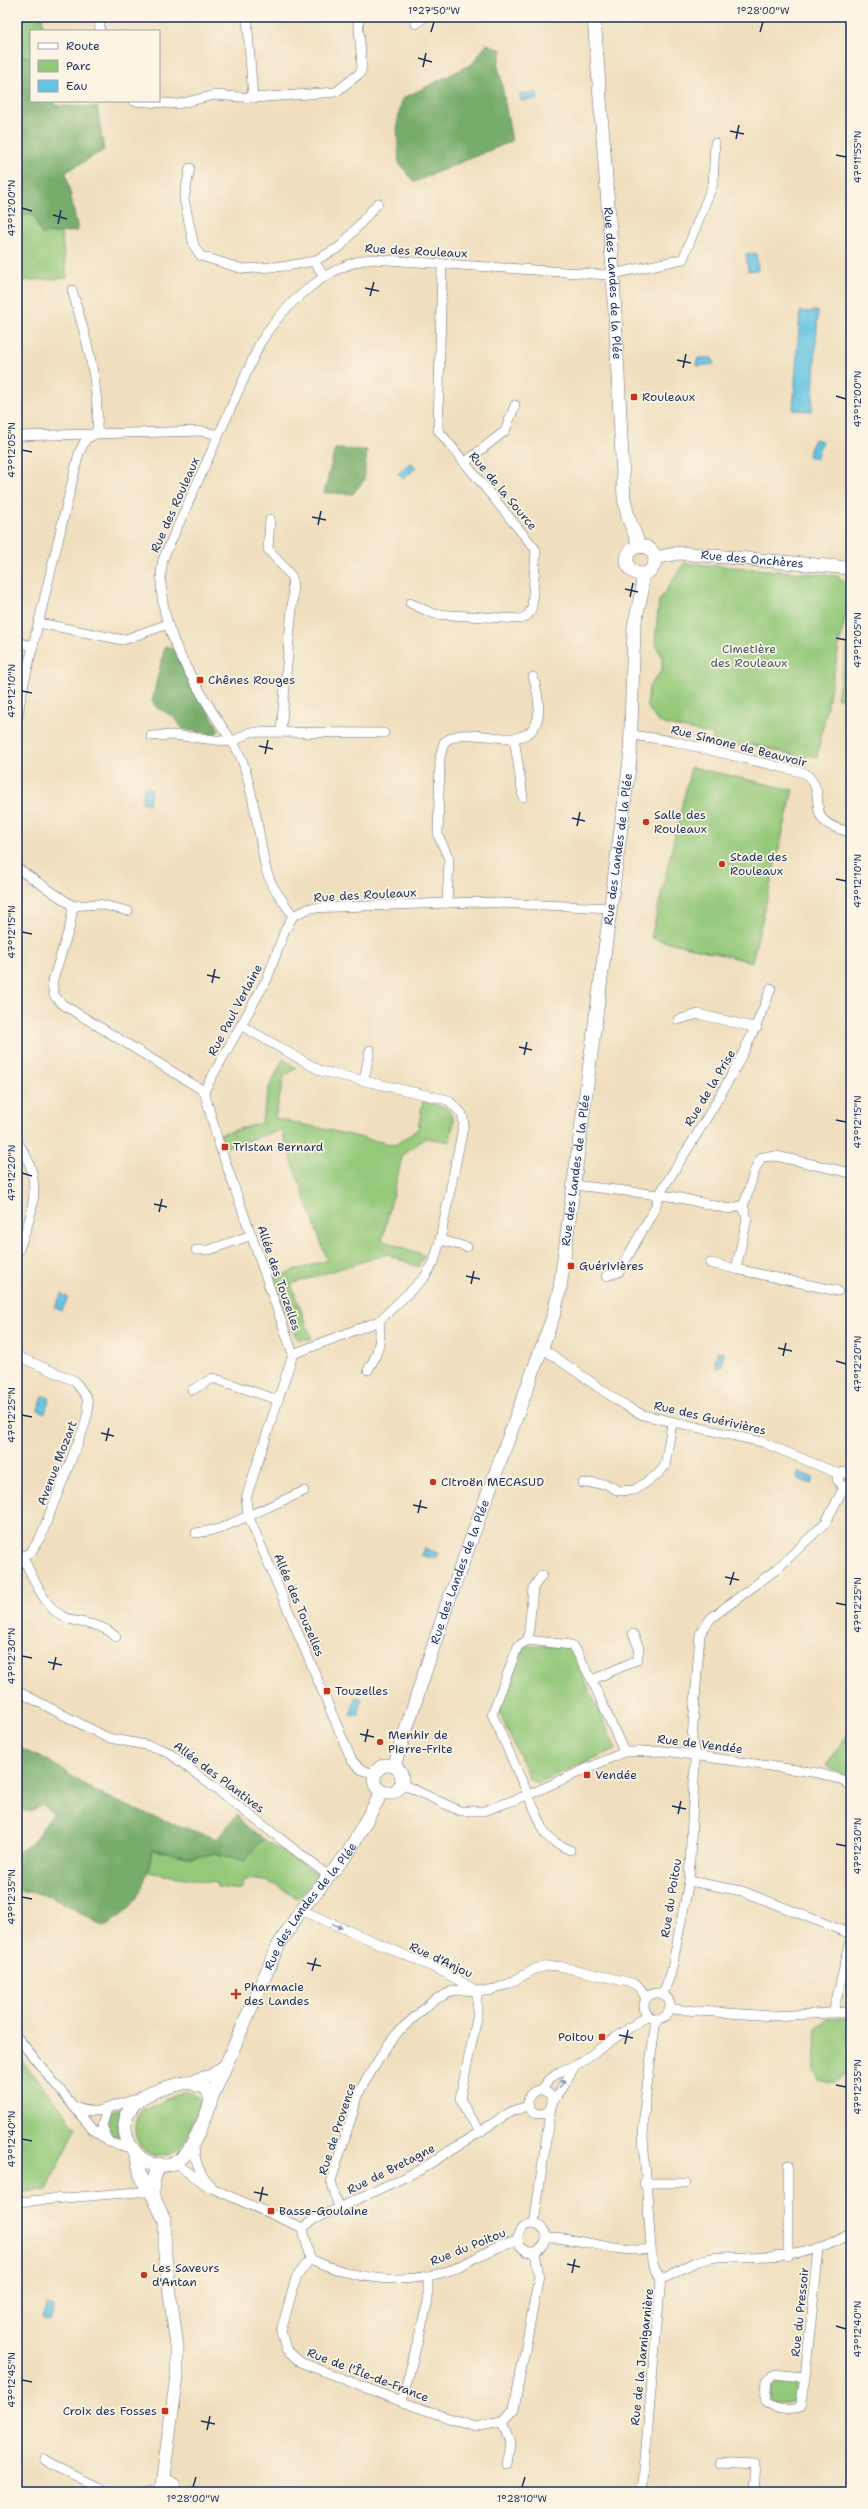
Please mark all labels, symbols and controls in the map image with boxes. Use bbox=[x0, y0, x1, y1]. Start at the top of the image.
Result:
text: 1°27'50"W bbox=[408, 4, 460, 17]
text: 1°28'00"W bbox=[737, 4, 790, 17]
legend bbox=[30, 30, 160, 102]
text: Route bbox=[66, 38, 100, 54]
text: Parc bbox=[66, 58, 91, 74]
text: Eau bbox=[66, 78, 88, 94]
text: 47°11'55"N bbox=[851, 131, 864, 183]
text: 47°12'00"N bbox=[5, 180, 18, 236]
street label: Rue des Landes de la Plée bbox=[600, 206, 625, 360]
street label: Rue des Rouleaux bbox=[364, 240, 468, 262]
text: 47°12'00"N bbox=[851, 371, 864, 427]
place label: Rouleaux bbox=[642, 389, 695, 405]
marker: Rouleaux bbox=[629, 392, 639, 402]
text: 47°12'05"N bbox=[5, 422, 18, 478]
street label: Rue de la Source bbox=[466, 449, 541, 534]
street label: Rue des Rouleaux bbox=[147, 455, 203, 555]
street label: Rue des Onchères bbox=[700, 547, 804, 572]
text: 47°12'05"N bbox=[851, 612, 864, 668]
park label: Cimetière des Rouleaux bbox=[710, 641, 788, 671]
text: 47°12'10"N bbox=[5, 664, 18, 718]
place label: Chênes Rouges bbox=[208, 672, 295, 688]
marker: Chênes Rouges bbox=[195, 675, 205, 685]
street label: Rue Simone de Beauvoir bbox=[669, 721, 809, 771]
street label: Rue des Landes de la Plée bbox=[600, 772, 636, 926]
place label: Salle des Rouleaux bbox=[654, 807, 707, 837]
marker: Salle des Rouleaux bbox=[641, 817, 651, 827]
place label: Stade des Rouleaux bbox=[730, 849, 787, 879]
text: 47°12'10"N bbox=[851, 854, 864, 908]
marker: Stade des Rouleaux bbox=[717, 859, 727, 869]
street label: Rue des Rouleaux bbox=[313, 884, 417, 906]
text: 47°12'15"N bbox=[5, 905, 18, 959]
street label: Rue Paul Verlaine bbox=[204, 961, 266, 1059]
street label: Rue de la Prise bbox=[681, 1046, 739, 1129]
street label: Rue des Landes de la Plée bbox=[558, 1093, 594, 1247]
text: 47°12'15"N bbox=[851, 1095, 864, 1149]
place label: Tristan Bernard bbox=[233, 1139, 324, 1155]
marker: Tristan Bernard bbox=[220, 1142, 230, 1152]
text: 47°12'20"N bbox=[5, 1145, 18, 1201]
street label: Allée des Touzelles bbox=[253, 1223, 305, 1333]
place label: Guérivières bbox=[579, 1258, 644, 1274]
marker: Guérivières bbox=[566, 1261, 576, 1271]
text: 47°12'20"N bbox=[851, 1336, 864, 1392]
text: 47°12'25"N bbox=[5, 1387, 18, 1443]
street label: Rue des Guérivières bbox=[652, 1397, 768, 1439]
street label: Avenue Mozart bbox=[33, 1418, 81, 1508]
place label: Citroën MECASUD bbox=[441, 1474, 544, 1490]
marker: Citroën MECASUD bbox=[428, 1477, 438, 1487]
street label: Rue des Landes de la Plée bbox=[427, 1497, 493, 1646]
street label: Allée des Touzelles bbox=[270, 1551, 328, 1659]
text: 47°12'25"N bbox=[851, 1577, 864, 1633]
text: 47°12'30"N bbox=[5, 1628, 18, 1684]
place label: Touzelles bbox=[335, 1683, 388, 1699]
marker: Touzelles bbox=[322, 1686, 332, 1696]
place label: Menhir de Pierre-Frite bbox=[388, 1727, 453, 1757]
street label: Rue de Vendée bbox=[656, 1731, 744, 1757]
marker: Menhir de Pierre-Frite bbox=[375, 1737, 385, 1747]
street label: Allée des Plantives bbox=[170, 1738, 268, 1816]
place label: Vendée bbox=[595, 1767, 637, 1783]
marker: Vendée bbox=[582, 1770, 592, 1780]
text: 47°12'30"N bbox=[851, 1818, 864, 1874]
street label: Rue des Landes de la Plée bbox=[260, 1839, 360, 1973]
street label: Rue du Poitou bbox=[657, 1857, 685, 1939]
text: 47°12'35"N bbox=[5, 1869, 18, 1925]
one-way arrow bbox=[331, 1924, 343, 1930]
street label: Rue d'Anjou bbox=[407, 1938, 475, 1982]
place label: Pharmacie des Landes bbox=[244, 1979, 309, 2009]
marker: Pharmacie des Landes bbox=[231, 1989, 241, 1999]
place label: Poitou bbox=[558, 2029, 594, 2045]
marker: Poitou bbox=[597, 2032, 607, 2042]
text: 47°12'35"N bbox=[851, 2059, 864, 2115]
one-way arrow bbox=[559, 2078, 566, 2090]
street label: Rue de Provence bbox=[315, 2081, 359, 2177]
text: 47°12'40"N bbox=[5, 2111, 18, 2167]
street label: Rue de Bretagne bbox=[344, 2140, 438, 2198]
place label: Basse-Goulaine bbox=[279, 2203, 368, 2219]
marker: Basse-Goulaine bbox=[266, 2206, 276, 2216]
street label: Rue du Poitou bbox=[428, 2225, 508, 2269]
place label: Les Saveurs d'Antan bbox=[152, 2260, 219, 2290]
street label: Rue du Pressoir bbox=[787, 2266, 813, 2358]
marker: Les Saveurs d'Antan bbox=[139, 2270, 149, 2280]
street label: Rue de la Jarnigarnière bbox=[627, 2287, 657, 2426]
text: 47°12'40"N bbox=[851, 2301, 864, 2357]
street label: Rue de l'Île-de-France bbox=[305, 2344, 431, 2406]
text: 47°12'45"N bbox=[5, 2352, 18, 2408]
place label: Croix des Fosses bbox=[63, 2403, 157, 2419]
marker: Croix des Fosses bbox=[160, 2406, 170, 2416]
text: 1°28'00"W bbox=[167, 2492, 220, 2505]
text: 1°28'10"W bbox=[497, 2492, 548, 2505]

